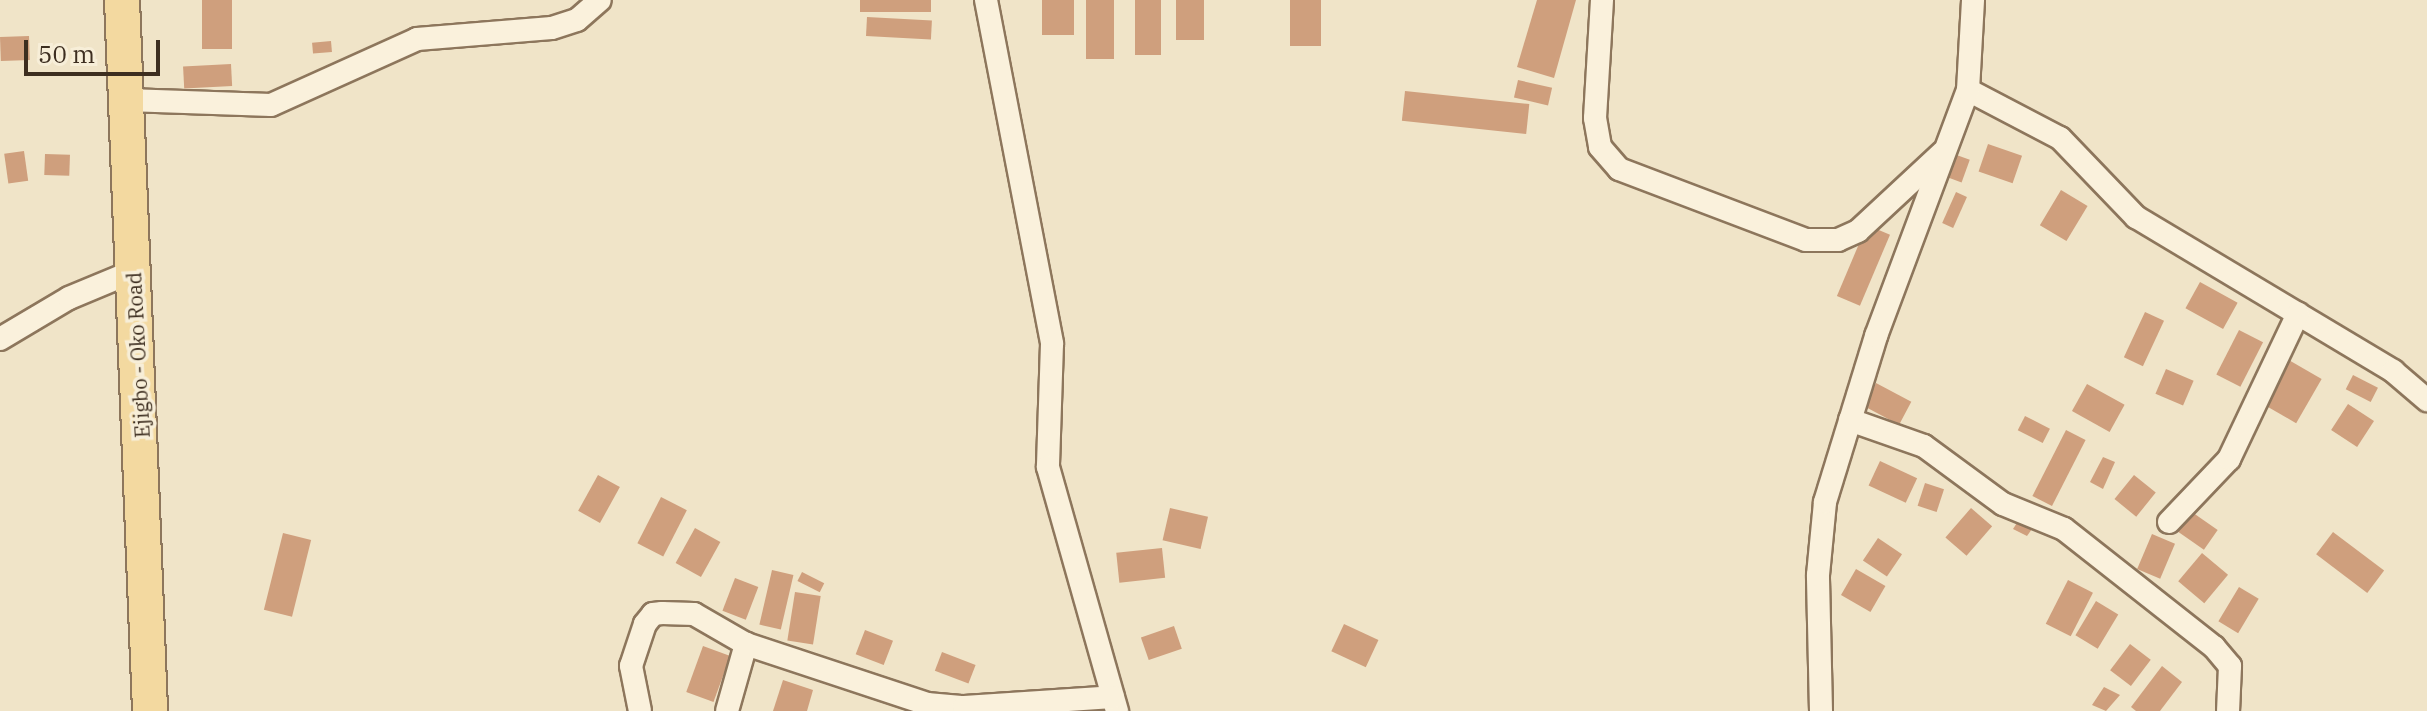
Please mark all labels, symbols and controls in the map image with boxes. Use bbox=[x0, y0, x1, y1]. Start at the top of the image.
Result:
scale bar bbox=[28, 24, 164, 74]
text: 50 m bbox=[38, 38, 95, 70]
street label: Ejigbo - Oko Road bbox=[122, 272, 154, 438]

